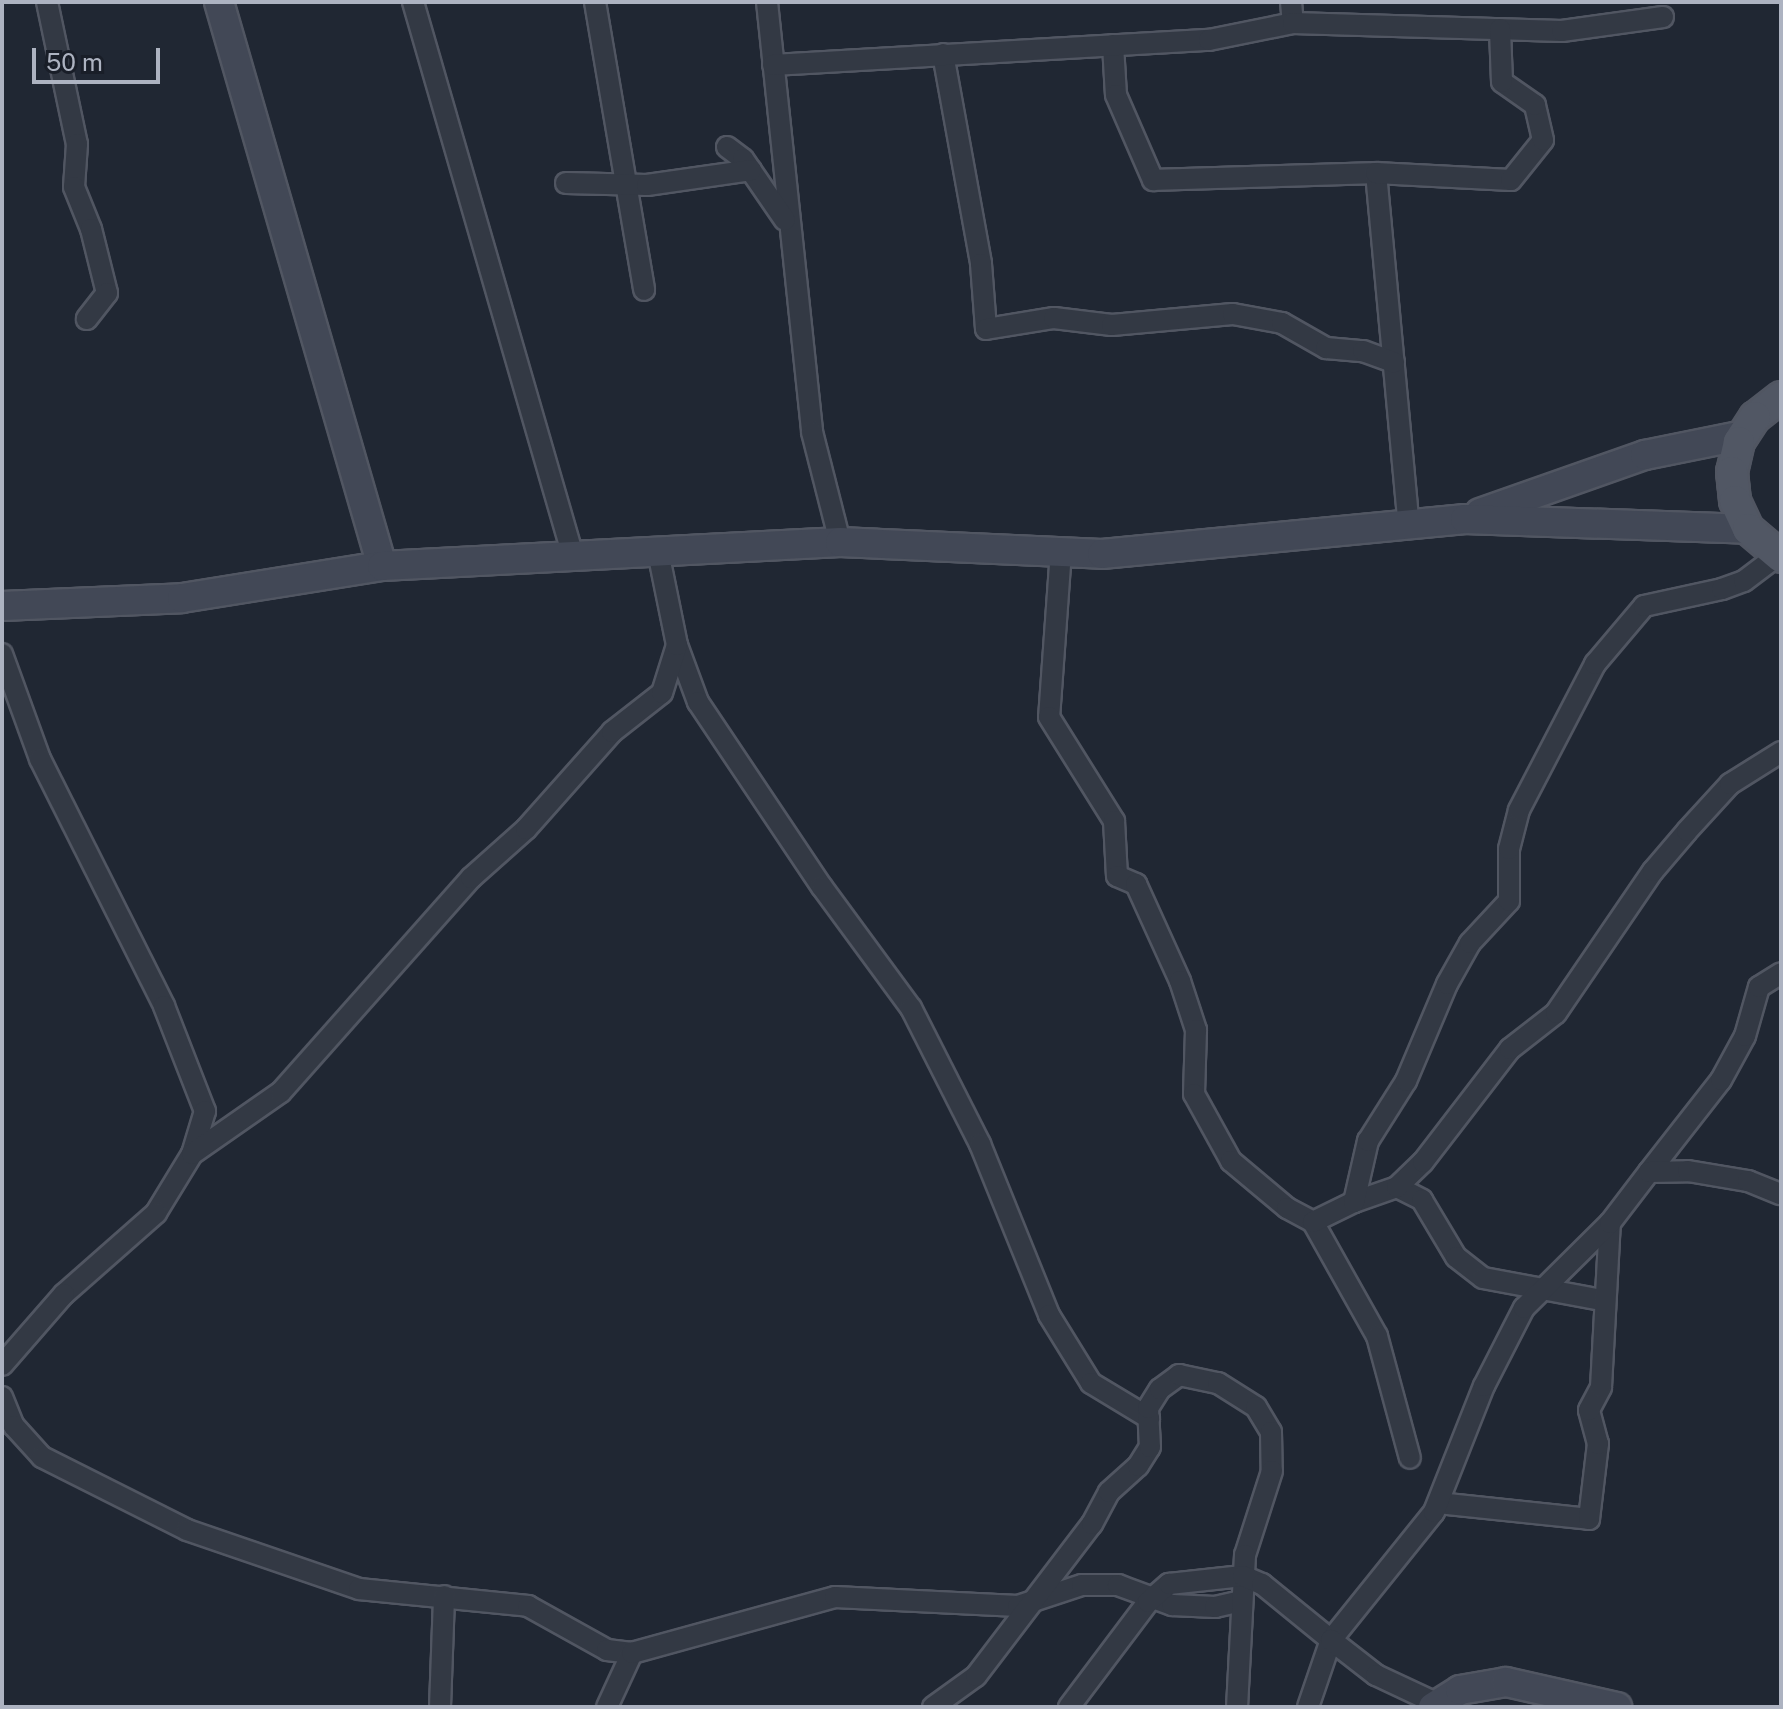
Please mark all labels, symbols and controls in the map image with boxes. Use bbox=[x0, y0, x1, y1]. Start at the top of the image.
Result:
scale bar bbox=[36, 32, 164, 82]
text: 50 m bbox=[46, 48, 103, 76]

